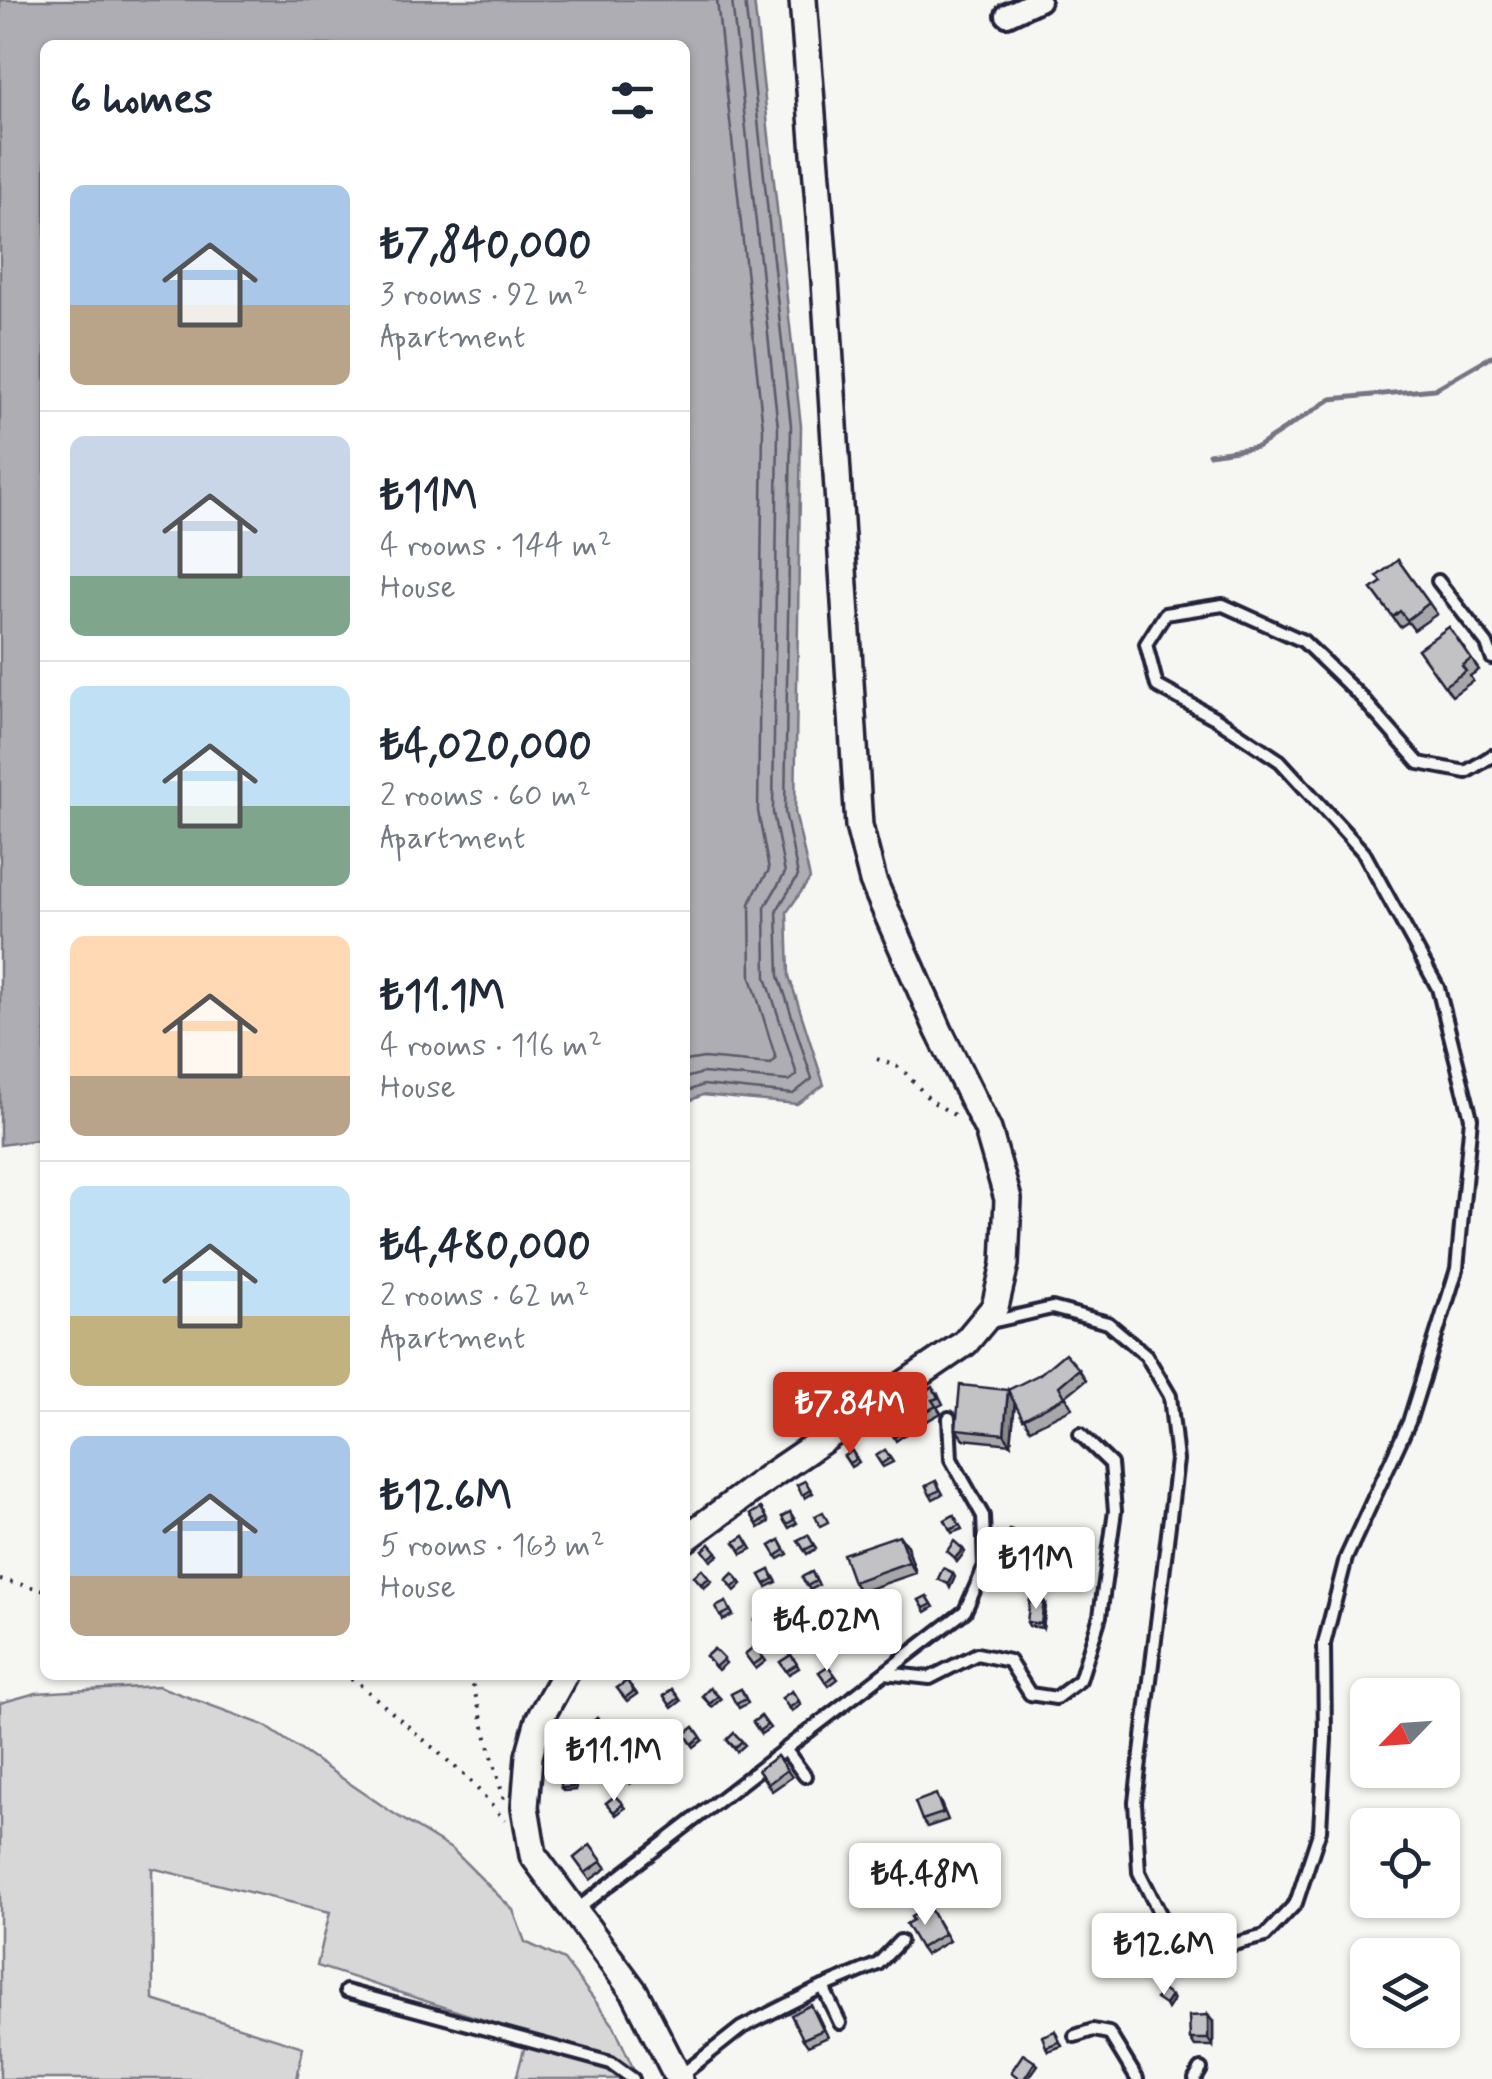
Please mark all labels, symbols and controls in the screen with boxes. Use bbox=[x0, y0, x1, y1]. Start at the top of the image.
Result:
text: 6 homes bbox=[70, 73, 213, 128]
icon: filters bbox=[605, 73, 660, 128]
text: ₺7,840,000 bbox=[380, 219, 592, 274]
icon: home bbox=[150, 225, 270, 345]
text: 3 rooms · 92 m² bbox=[380, 274, 588, 316]
text: Apartment bbox=[380, 316, 525, 358]
text: ₺11M bbox=[380, 470, 478, 525]
icon: home bbox=[150, 476, 270, 596]
text: 4 rooms · 144 m² bbox=[380, 525, 612, 567]
text: House bbox=[380, 567, 456, 609]
text: ₺4,020,000 bbox=[380, 720, 592, 775]
icon: home bbox=[150, 726, 270, 846]
text: 2 rooms · 60 m² bbox=[380, 775, 591, 817]
text: Apartment bbox=[380, 817, 525, 859]
text: ₺11.1M bbox=[380, 970, 505, 1025]
icon: home bbox=[150, 976, 270, 1096]
text: 4 rooms · 116 m² bbox=[380, 1025, 602, 1067]
text: House bbox=[380, 1067, 456, 1109]
text: ₺4,480,000 bbox=[380, 1220, 591, 1275]
icon: home bbox=[150, 1226, 270, 1346]
text: 2 rooms · 62 m² bbox=[380, 1275, 589, 1317]
text: Apartment bbox=[380, 1317, 525, 1359]
pin: ₺7.84M bbox=[769, 1372, 931, 1457]
text: ₺7.84M bbox=[795, 1383, 905, 1425]
text: ₺12.6M bbox=[380, 1470, 512, 1525]
icon: home bbox=[150, 1476, 270, 1596]
text: 5 rooms · 163 m² bbox=[380, 1525, 605, 1567]
pin: ₺11M bbox=[977, 1527, 1095, 1612]
text: ₺11M bbox=[999, 1538, 1073, 1580]
text: House bbox=[380, 1567, 456, 1609]
pin: ₺4.02M bbox=[746, 1589, 908, 1674]
text: ₺4.02M bbox=[774, 1600, 880, 1642]
north arrow bbox=[1350, 1678, 1460, 1788]
map controls bbox=[1350, 1678, 1460, 2048]
pin: ₺11.1M bbox=[533, 1719, 695, 1804]
text: ₺11.1M bbox=[566, 1730, 662, 1772]
button: locate bbox=[1350, 1808, 1460, 1918]
pin: ₺4.48M bbox=[844, 1843, 1006, 1928]
text: ₺4.48M bbox=[871, 1854, 979, 1896]
pin: ₺12.6M bbox=[1083, 1913, 1245, 1998]
text: ₺12.6M bbox=[1114, 1924, 1214, 1966]
button: layers bbox=[1350, 1938, 1460, 2048]

